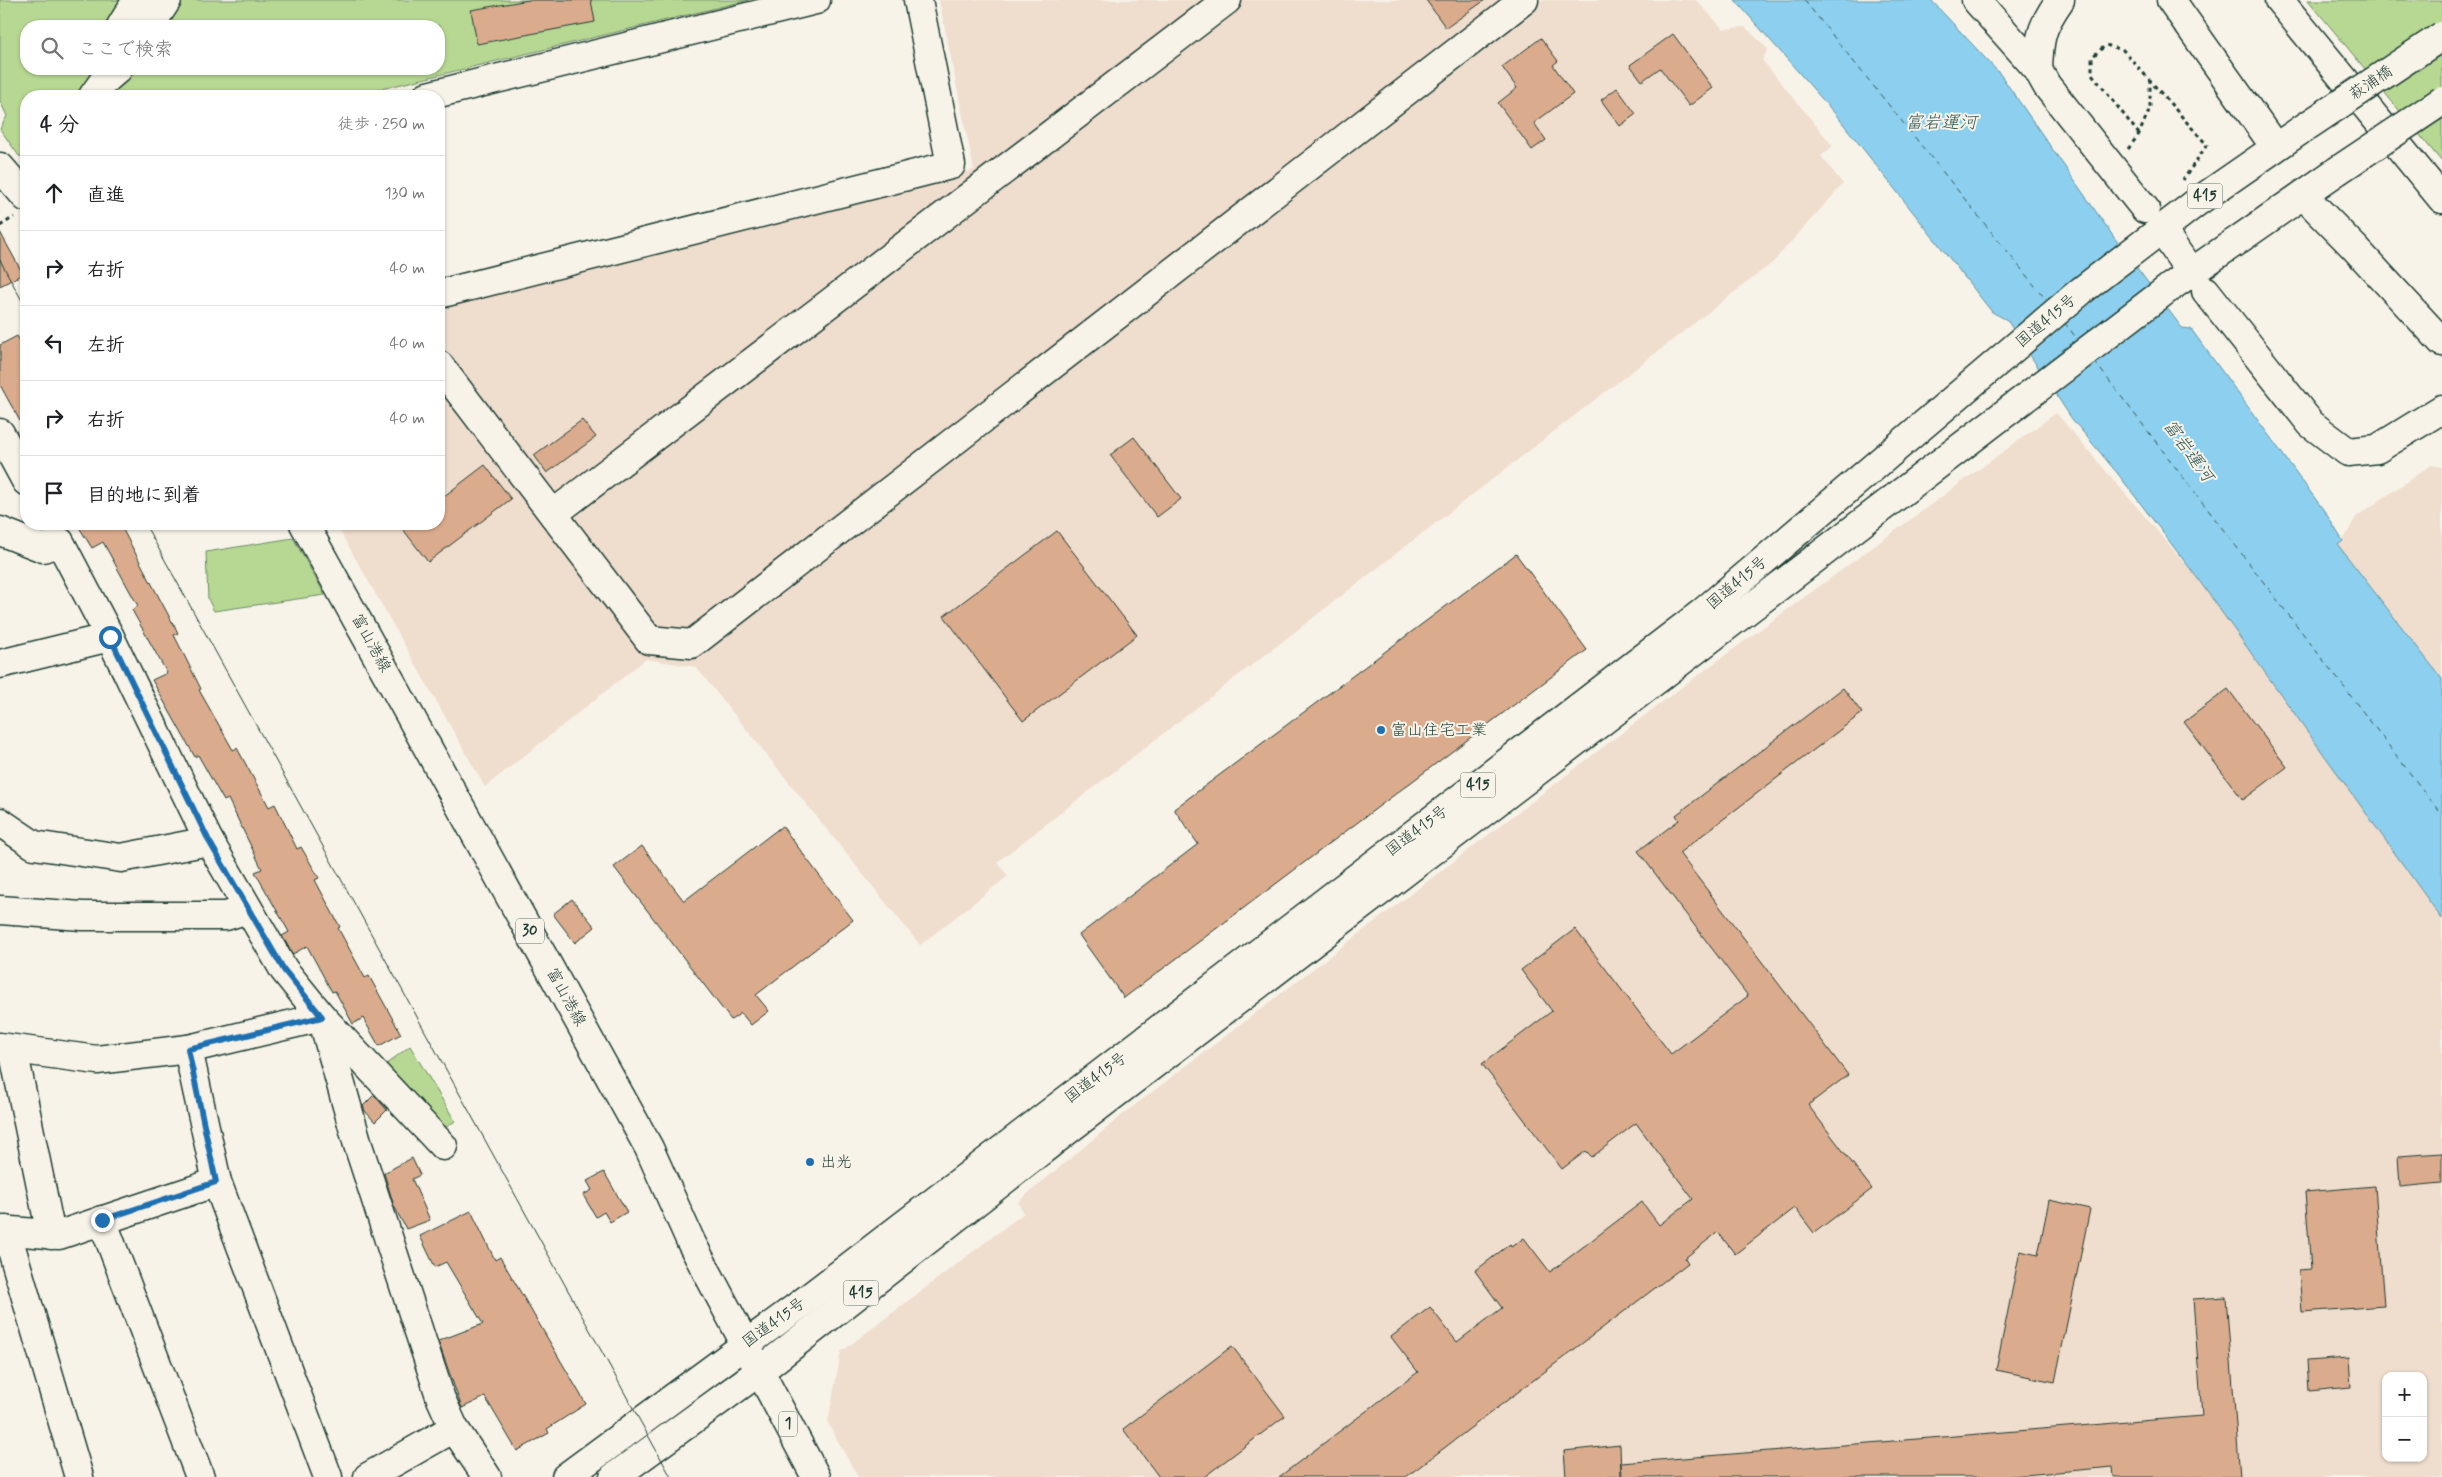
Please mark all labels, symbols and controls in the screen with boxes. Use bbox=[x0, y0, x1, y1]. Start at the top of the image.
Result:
search box bbox=[20, 20, 445, 75]
icon: search bbox=[38, 34, 66, 62]
text: ここで検索 bbox=[78, 37, 173, 62]
street label: 萩浦橋 bbox=[2345, 61, 2397, 105]
text: 4 分 bbox=[40, 111, 79, 139]
water label: 富岩運河 bbox=[1905, 111, 1980, 135]
text: 徒歩 · 250 m bbox=[338, 114, 425, 135]
icon: ahead bbox=[40, 179, 68, 207]
text: 直進 bbox=[87, 183, 125, 208]
text: 130 m bbox=[384, 183, 425, 204]
road number: 415 bbox=[2188, 184, 2222, 208]
icon: right bbox=[40, 254, 68, 282]
text: 右折 bbox=[87, 258, 125, 283]
text: 40 m bbox=[389, 258, 425, 279]
street label: 国道415号 bbox=[2011, 289, 2081, 353]
icon: left bbox=[40, 329, 68, 357]
text: 左折 bbox=[87, 333, 125, 358]
text: 40 m bbox=[389, 333, 425, 354]
icon: right bbox=[40, 404, 68, 432]
text: 右折 bbox=[87, 408, 125, 433]
text: 40 m bbox=[389, 408, 425, 429]
water label: 富岩運河 bbox=[2157, 415, 2221, 490]
icon: arrive bbox=[40, 479, 68, 507]
text: 目的地に到着 bbox=[87, 483, 201, 508]
street label: 国道415号 bbox=[1702, 551, 1772, 615]
street label: 富山港線 bbox=[346, 610, 396, 676]
route start bbox=[99, 626, 122, 649]
place label: 富山住宅工業 bbox=[1391, 720, 1487, 741]
marker: 富山住宅工業 bbox=[1375, 724, 1387, 736]
road number: 415 bbox=[1460, 772, 1496, 798]
street label: 国道415号 bbox=[1381, 801, 1453, 861]
road number: 30 bbox=[516, 918, 544, 944]
street label: 富山港線 bbox=[541, 964, 591, 1030]
street label: 国道415号 bbox=[1060, 1048, 1132, 1108]
place label: 出光 bbox=[820, 1152, 852, 1173]
marker: 出光 bbox=[804, 1156, 816, 1168]
route end bbox=[91, 1209, 114, 1232]
road number: 415 bbox=[844, 1280, 878, 1306]
street label: 国道415号 bbox=[738, 1293, 810, 1353]
map controls bbox=[2382, 1372, 2427, 1462]
button: + bbox=[2382, 1372, 2427, 1417]
road number: 1 bbox=[779, 1412, 797, 1436]
button: − bbox=[2382, 1417, 2427, 1462]

